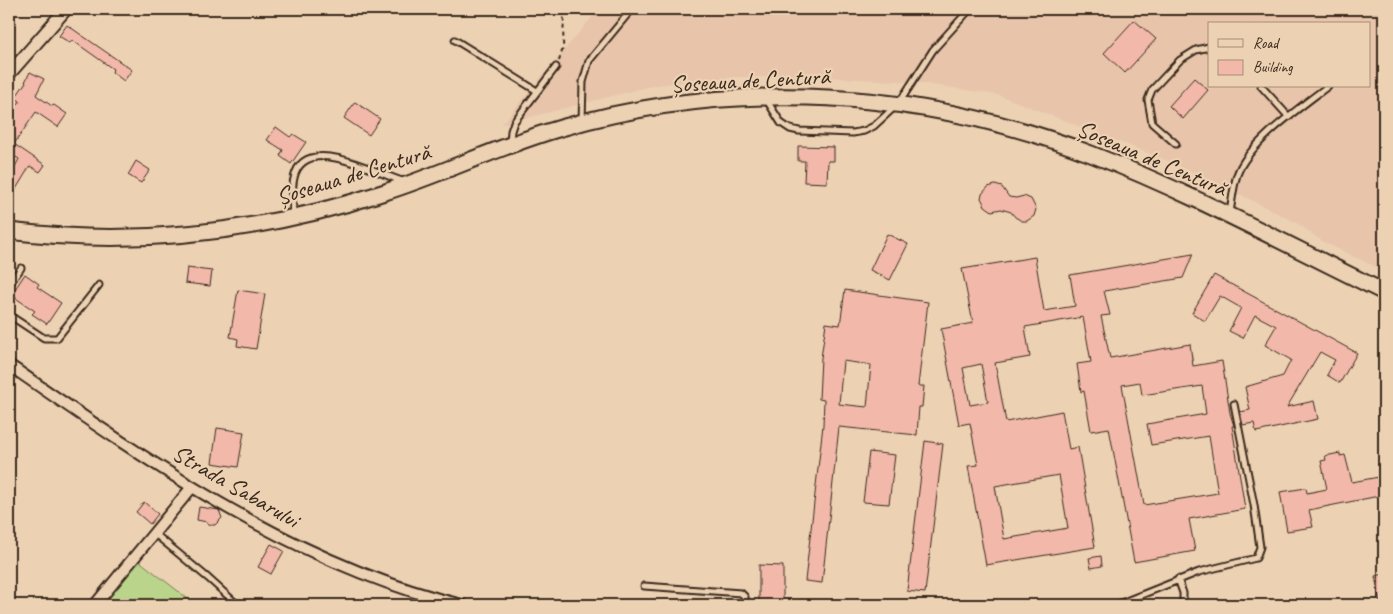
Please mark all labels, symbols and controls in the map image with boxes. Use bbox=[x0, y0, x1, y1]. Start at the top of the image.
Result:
legend bbox=[1208, 22, 1370, 88]
text: Road bbox=[1253, 34, 1280, 53]
text: Building bbox=[1253, 58, 1293, 77]
street label: Șoseaua de Centură bbox=[670, 61, 833, 99]
street label: Șoseaua de Centură bbox=[1073, 113, 1233, 204]
street label: Șoseaua de Centură bbox=[272, 136, 436, 212]
street label: Strada Sabarului bbox=[167, 438, 307, 536]

